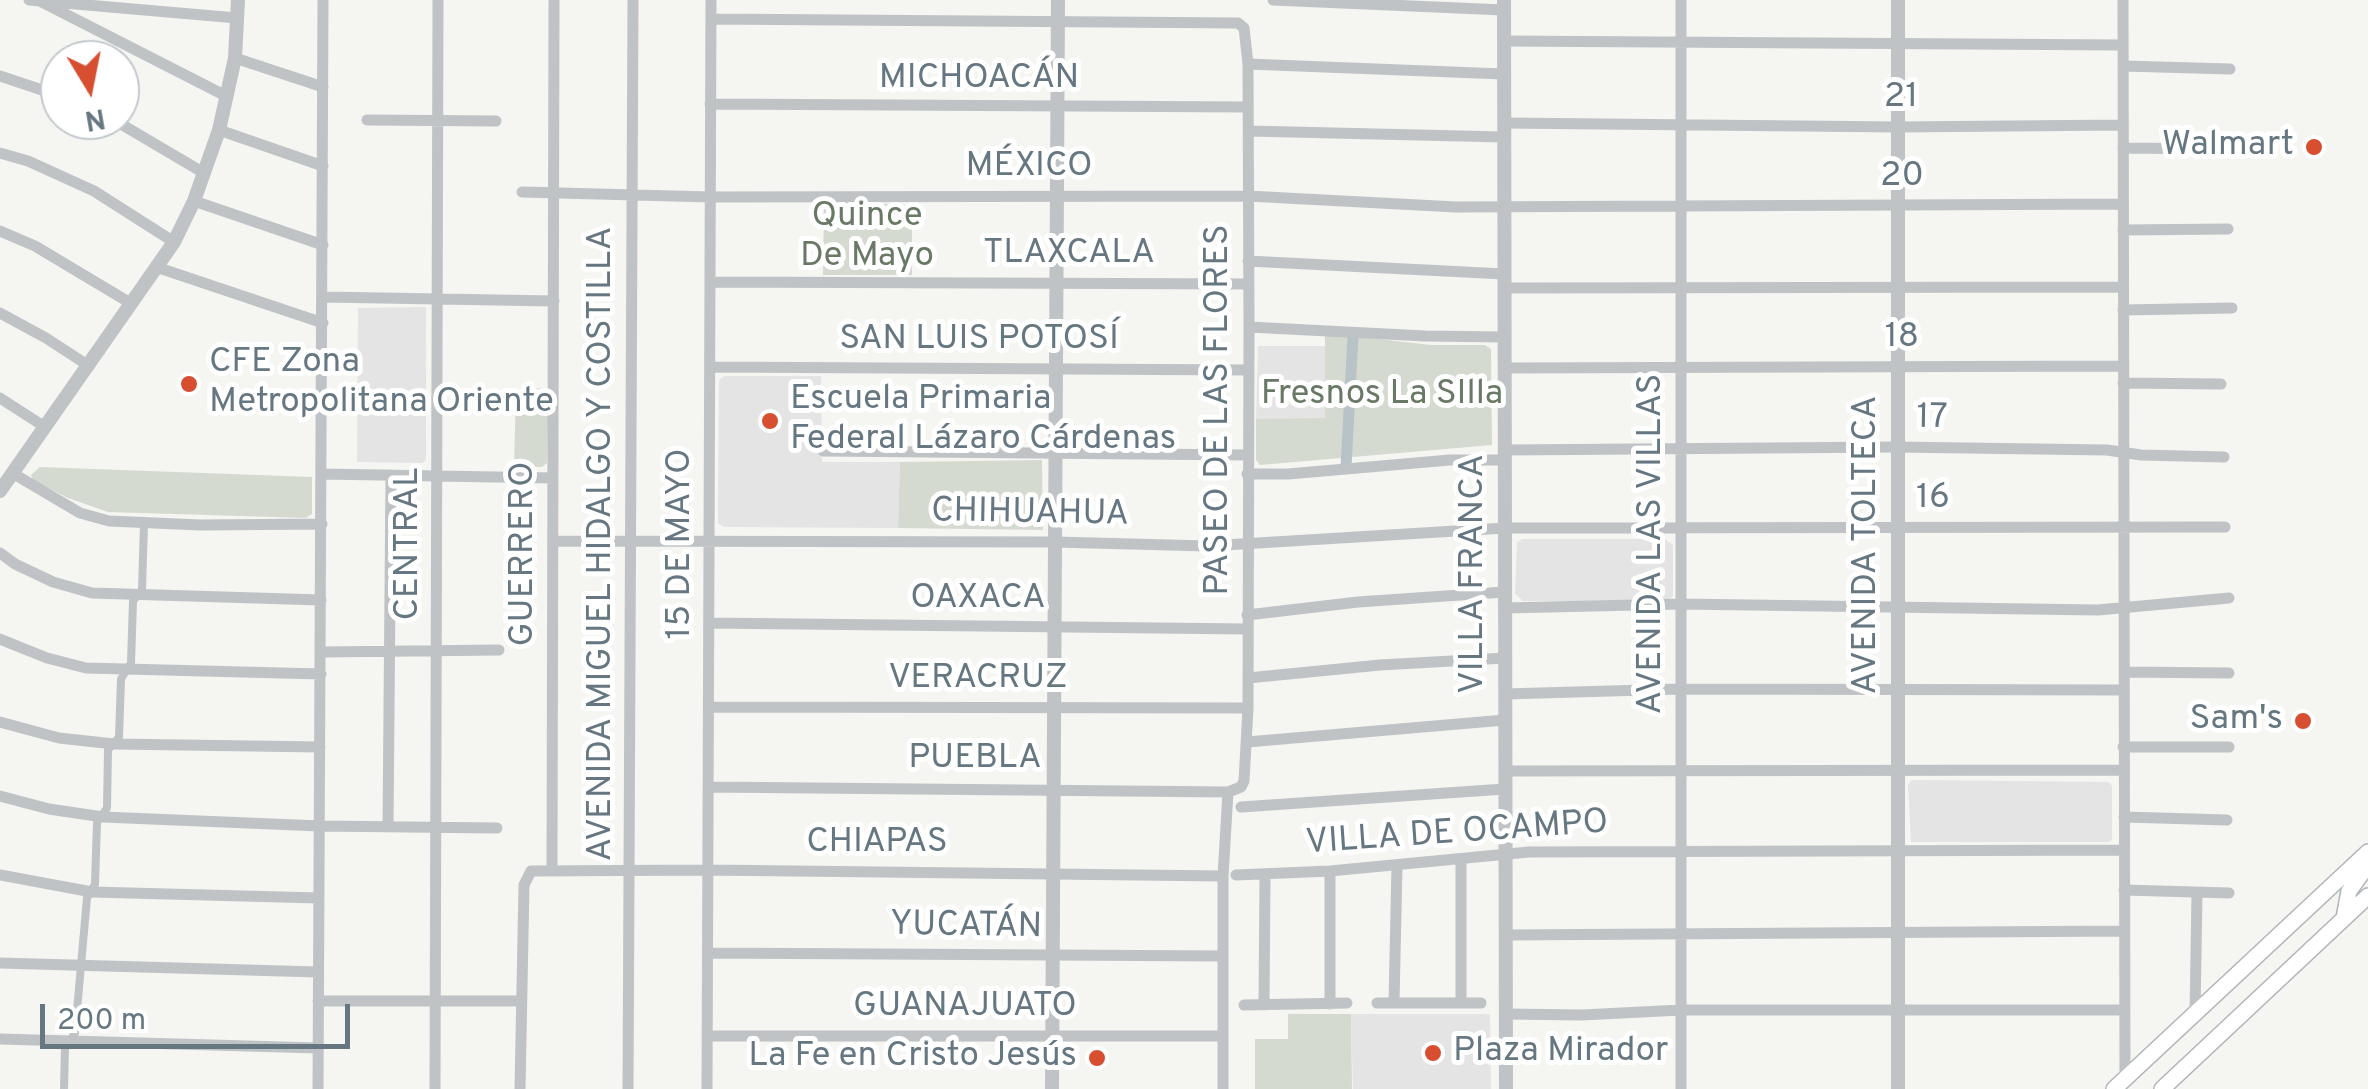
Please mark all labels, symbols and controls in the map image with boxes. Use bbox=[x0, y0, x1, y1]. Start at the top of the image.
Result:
north arrow bbox=[40, 40, 140, 140]
street label: MICHOACÁN bbox=[879, 59, 1079, 101]
street label: 21 bbox=[1884, 78, 1918, 120]
text: N bbox=[82, 98, 108, 137]
place label: Walmart bbox=[2162, 126, 2294, 168]
marker: Walmart bbox=[2303, 136, 2325, 158]
street label: MÉXICO bbox=[965, 147, 1093, 189]
street label: 20 bbox=[1880, 157, 1924, 199]
park label: Quince De Mayo bbox=[800, 197, 934, 279]
street label: PASEO DE LAS FLORES bbox=[1199, 224, 1241, 596]
street label: AVENIDA MIGUEL HIDALGO Y COSTILLA bbox=[582, 226, 624, 862]
street label: TLAXCALA bbox=[983, 234, 1155, 276]
street label: 18 bbox=[1885, 318, 1919, 360]
street label: SAN LUIS POTOSÍ bbox=[839, 320, 1119, 362]
place label: CFE Zona Metropolitana Oriente bbox=[209, 343, 554, 425]
marker: CFE Zona Metropolitana Oriente bbox=[178, 373, 200, 395]
street label: AVENIDA LAS VILLAS bbox=[1632, 374, 1674, 714]
park label: Fresnos La SIlla bbox=[1261, 375, 1503, 417]
place label: Escuela Primaria Federal Lázaro Cárdenas bbox=[790, 380, 1176, 462]
street label: AVENIDA TOLTECA bbox=[1847, 395, 1889, 695]
street label: 17 bbox=[1916, 399, 1948, 441]
marker: Escuela Primaria Federal Lázaro Cárdenas bbox=[759, 410, 781, 432]
street label: 15 DE MAYO bbox=[661, 448, 703, 640]
street label: VILLA FRANCA bbox=[1454, 454, 1496, 694]
street label: GUERRERO bbox=[504, 461, 546, 647]
street label: CENTRAL bbox=[389, 467, 431, 621]
street label: 16 bbox=[1916, 479, 1950, 521]
street label: CHIHUAHUA bbox=[931, 492, 1129, 538]
street label: OAXACA bbox=[910, 579, 1046, 621]
street label: VERACRUZ bbox=[888, 659, 1068, 701]
place label: Sam's bbox=[2190, 700, 2283, 742]
marker: Sam's bbox=[2292, 710, 2314, 732]
street label: PUEBLA bbox=[908, 739, 1042, 781]
street label: VILLA DE OCAMPO bbox=[1304, 803, 1610, 867]
street label: CHIAPAS bbox=[806, 823, 948, 865]
street label: YUCATÁN bbox=[889, 906, 1043, 950]
scale bar bbox=[45, 984, 355, 1046]
street label: GUANAJUATO bbox=[853, 987, 1077, 1029]
text: 200 m bbox=[57, 1003, 146, 1040]
place label: Plaza Mirador bbox=[1453, 1032, 1668, 1074]
place label: La Fe en Cristo Jesús bbox=[748, 1037, 1077, 1079]
marker: Plaza Mirador bbox=[1422, 1042, 1444, 1064]
marker: La Fe en Cristo Jesús bbox=[1086, 1047, 1108, 1069]

